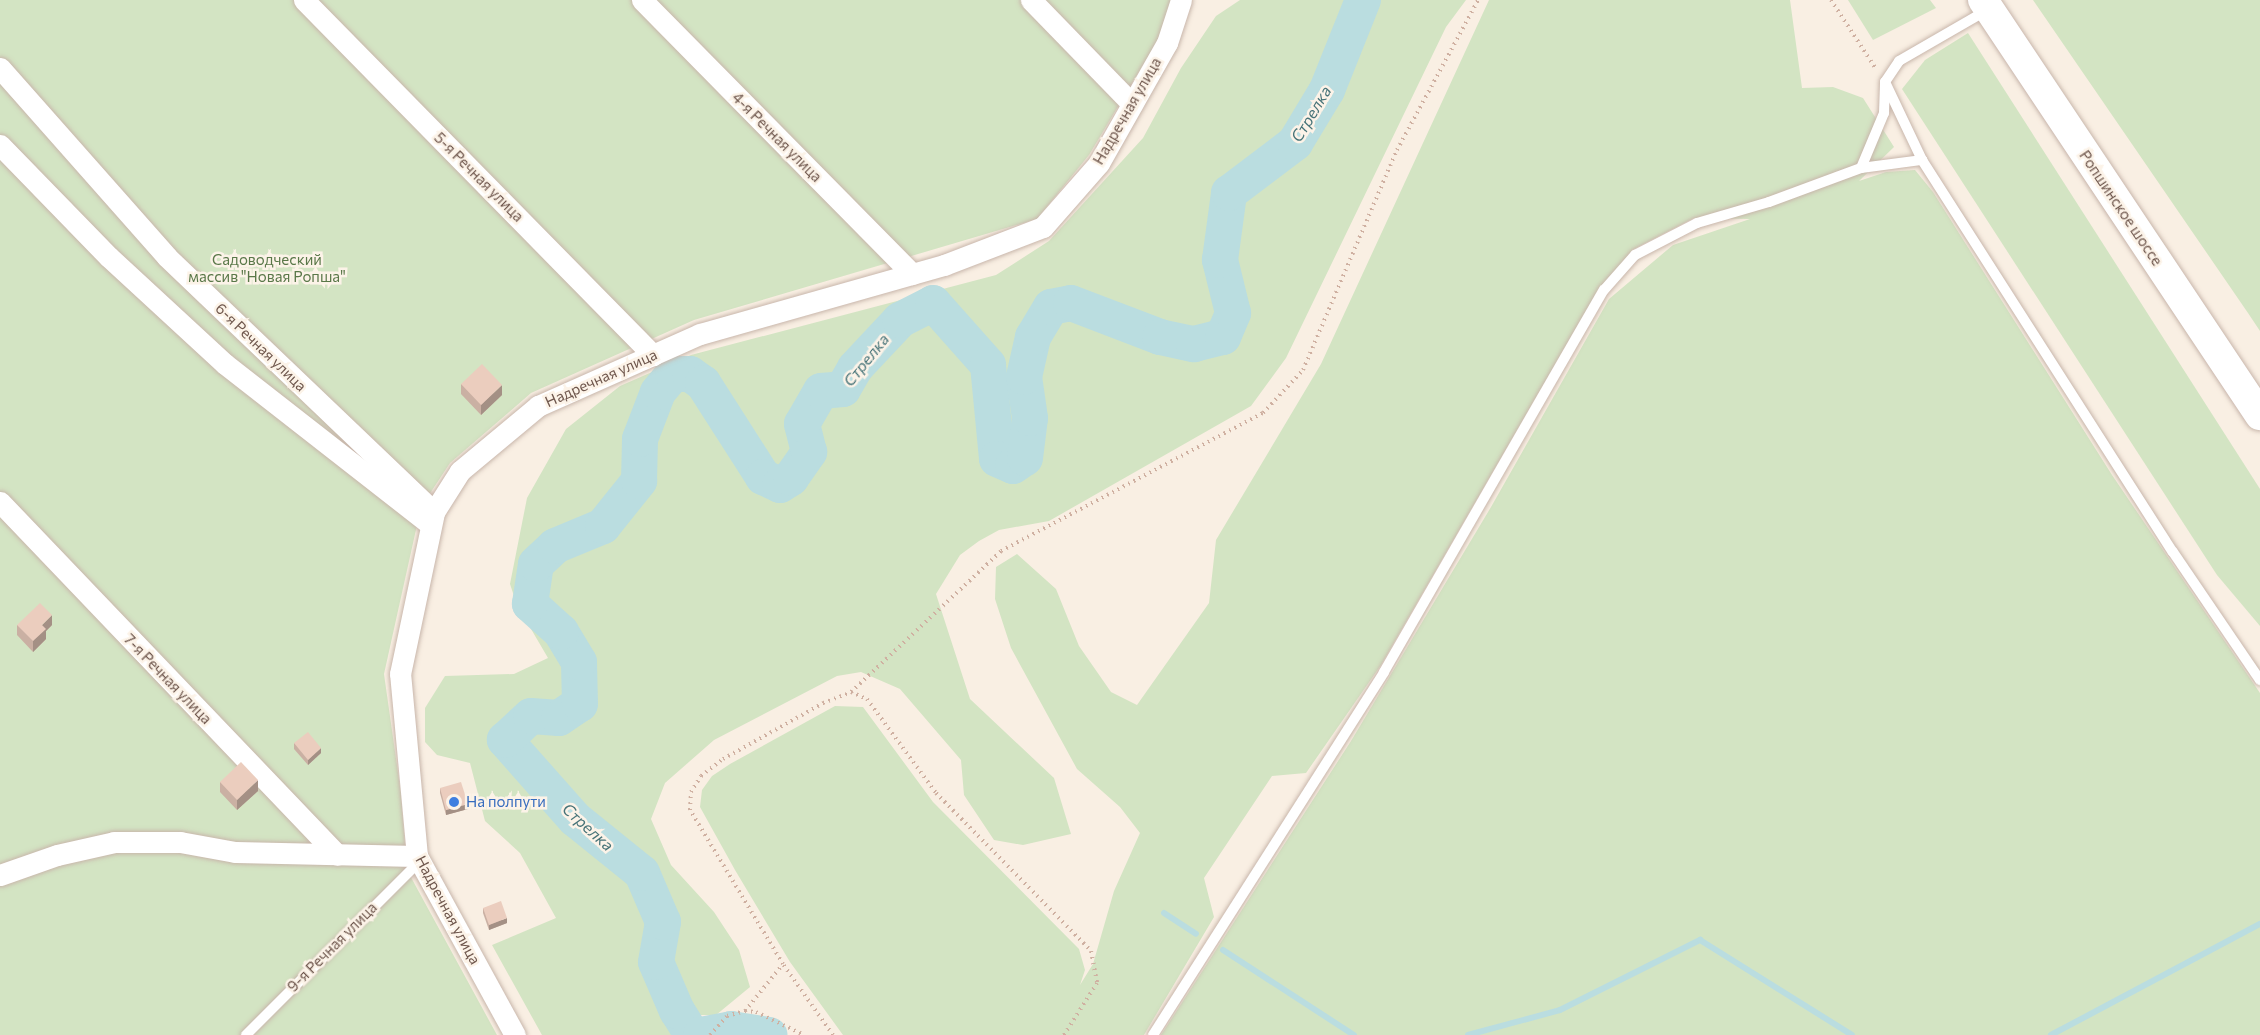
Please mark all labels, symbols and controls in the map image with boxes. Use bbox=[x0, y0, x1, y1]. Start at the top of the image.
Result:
street label: Надречная улица bbox=[1089, 54, 1165, 168]
water label: Стрелка bbox=[1287, 82, 1335, 146]
street label: 4-я Речная улица bbox=[728, 88, 826, 186]
street label: 5-я Речная улица bbox=[431, 129, 527, 225]
street label: Ропшинское шоссе bbox=[2076, 147, 2166, 269]
park label: Садоводческий массив "Новая Ропша" bbox=[188, 250, 346, 285]
street label: 6-я Речная улица bbox=[212, 299, 310, 395]
water label: Стрелка bbox=[839, 330, 893, 390]
street label: Надречная улица bbox=[542, 345, 660, 411]
street label: 7-я Речная улица bbox=[120, 630, 216, 728]
place label: На полпути bbox=[466, 793, 546, 811]
marker: На полпути bbox=[447, 795, 461, 809]
water label: Стрелка bbox=[559, 799, 617, 855]
street label: Надречная улица bbox=[412, 853, 484, 967]
street label: 9-я Речная улица bbox=[283, 898, 381, 996]

